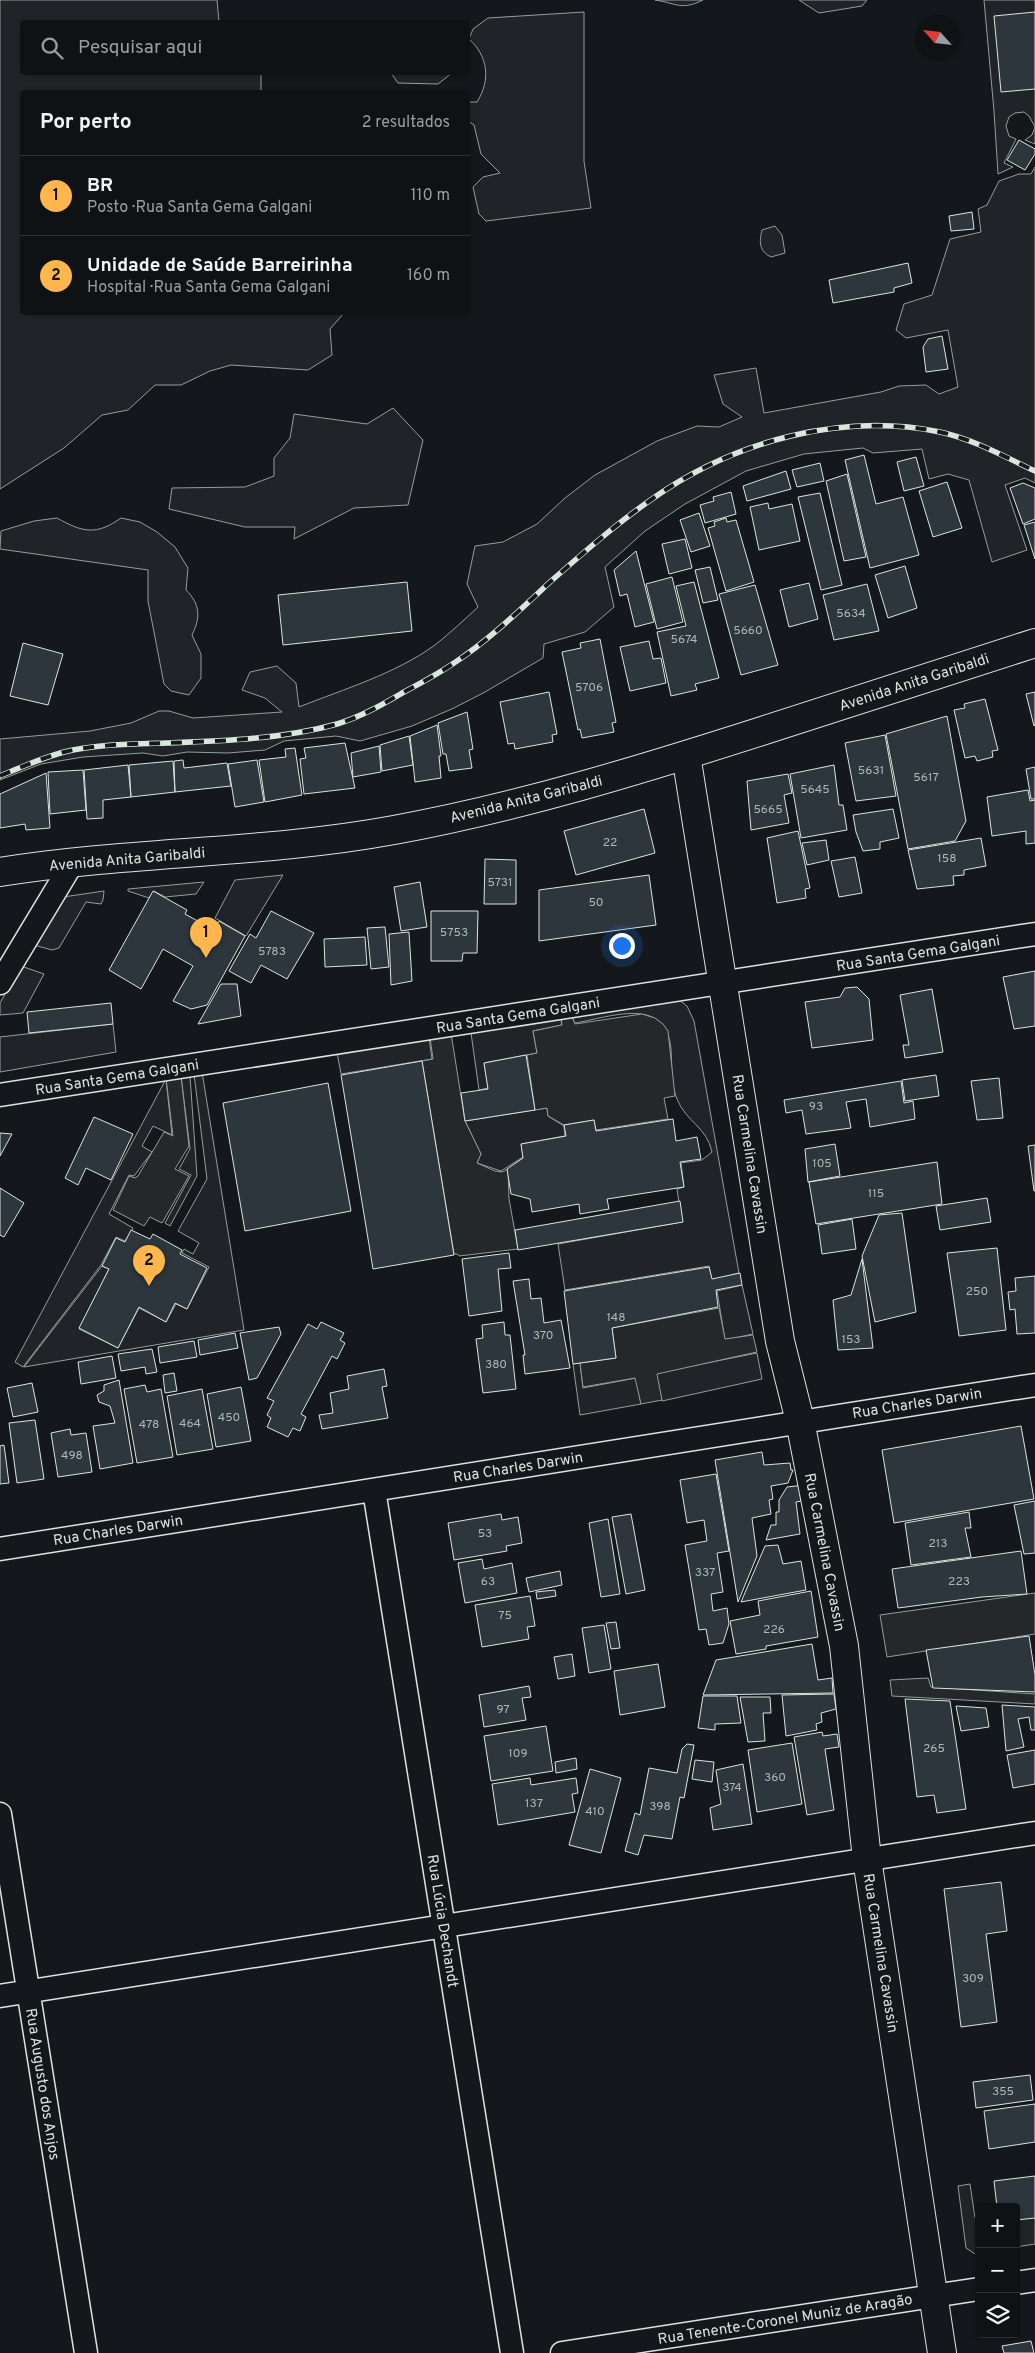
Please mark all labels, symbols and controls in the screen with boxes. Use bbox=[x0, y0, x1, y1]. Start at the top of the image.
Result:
north arrow bbox=[915, 15, 960, 60]
search box bbox=[20, 20, 470, 75]
icon: search bbox=[38, 34, 66, 62]
text: Pesquisar aqui bbox=[78, 36, 202, 60]
text: Por perto bbox=[40, 109, 132, 136]
text: 2 resultados bbox=[362, 113, 450, 133]
text: BR bbox=[87, 174, 113, 198]
text: 1 bbox=[53, 186, 59, 206]
text: 110 m bbox=[410, 186, 450, 206]
text: Posto · Rua Santa Gema Galgani bbox=[87, 198, 312, 218]
text: Unidade de Saúde Barreirinha bbox=[87, 254, 352, 278]
text: 2 bbox=[51, 266, 61, 286]
text: 160 m bbox=[407, 266, 450, 286]
text: Hospital · Rua Santa Gema Galgani bbox=[87, 278, 330, 298]
house number: 5634 bbox=[836, 606, 866, 622]
house number: 5660 bbox=[733, 623, 763, 639]
house number: 5674 bbox=[671, 632, 697, 648]
street label: Avenida Anita Garibaldi bbox=[837, 650, 992, 717]
house number: 5706 bbox=[575, 680, 603, 696]
house number: 5631 bbox=[858, 763, 884, 779]
house number: 5617 bbox=[913, 770, 939, 786]
street label: Avenida Anita Garibaldi bbox=[448, 772, 605, 829]
house number: 5645 bbox=[800, 782, 830, 798]
house number: 5665 bbox=[753, 802, 783, 818]
house number: 22 bbox=[603, 835, 617, 851]
street label: Avenida Anita Garibaldi bbox=[48, 844, 206, 877]
house number: 158 bbox=[937, 851, 957, 867]
house number: 5731 bbox=[487, 875, 513, 891]
house number: 50 bbox=[588, 895, 604, 911]
pin: 1 bbox=[190, 917, 222, 958]
house number: 5753 bbox=[440, 925, 468, 941]
street label: Rua Santa Gema Galgani bbox=[835, 932, 1002, 977]
your location bbox=[609, 933, 635, 959]
house number: 5783 bbox=[258, 944, 286, 960]
street label: Rua Santa Gema Galgani bbox=[435, 994, 602, 1039]
street label: Rua Santa Gema Galgani bbox=[34, 1056, 201, 1101]
street label: Rua Carmelina Cavassin bbox=[727, 1073, 771, 1235]
house number: 93 bbox=[809, 1099, 823, 1115]
house number: 105 bbox=[812, 1156, 832, 1172]
house number: 115 bbox=[868, 1186, 884, 1202]
pin: 2 bbox=[133, 1245, 165, 1286]
house number: 250 bbox=[966, 1284, 988, 1300]
house number: 148 bbox=[606, 1310, 626, 1326]
house number: 370 bbox=[533, 1328, 553, 1344]
house number: 153 bbox=[841, 1332, 861, 1348]
house number: 380 bbox=[485, 1357, 507, 1373]
street label: Rua Charles Darwin bbox=[851, 1385, 983, 1424]
house number: 450 bbox=[218, 1410, 240, 1426]
house number: 464 bbox=[179, 1416, 201, 1432]
house number: 478 bbox=[139, 1417, 159, 1433]
house number: 498 bbox=[61, 1448, 83, 1464]
street label: Rua Charles Darwin bbox=[452, 1449, 584, 1488]
street label: Rua Carmelina Cavassin bbox=[799, 1471, 848, 1633]
street label: Rua Charles Darwin bbox=[52, 1512, 184, 1551]
house number: 53 bbox=[478, 1526, 492, 1542]
house number: 213 bbox=[928, 1536, 948, 1552]
house number: 337 bbox=[695, 1565, 715, 1581]
house number: 63 bbox=[481, 1574, 495, 1590]
house number: 223 bbox=[948, 1574, 970, 1590]
house number: 75 bbox=[498, 1608, 512, 1624]
house number: 226 bbox=[763, 1622, 785, 1638]
house number: 97 bbox=[496, 1702, 510, 1718]
house number: 265 bbox=[923, 1741, 945, 1757]
house number: 109 bbox=[508, 1746, 528, 1762]
house number: 360 bbox=[764, 1770, 786, 1786]
house number: 374 bbox=[722, 1780, 742, 1796]
house number: 137 bbox=[525, 1796, 543, 1812]
house number: 398 bbox=[649, 1799, 671, 1815]
house number: 410 bbox=[585, 1804, 605, 1820]
street label: Rua Lúcia Dechandt bbox=[422, 1853, 461, 1989]
street label: Rua Carmelina Cavassin bbox=[858, 1872, 902, 2034]
house number: 309 bbox=[962, 1971, 984, 1987]
street label: Rua Augusto dos Anjos bbox=[20, 2007, 63, 2162]
house number: 355 bbox=[992, 2084, 1014, 2100]
map controls bbox=[975, 2203, 1020, 2338]
button: + bbox=[975, 2203, 1020, 2248]
button: − bbox=[975, 2248, 1020, 2293]
street label: Rua Tenente-Coronel Muniz de Aragão bbox=[657, 2291, 914, 2350]
button: layers bbox=[975, 2293, 1020, 2338]

